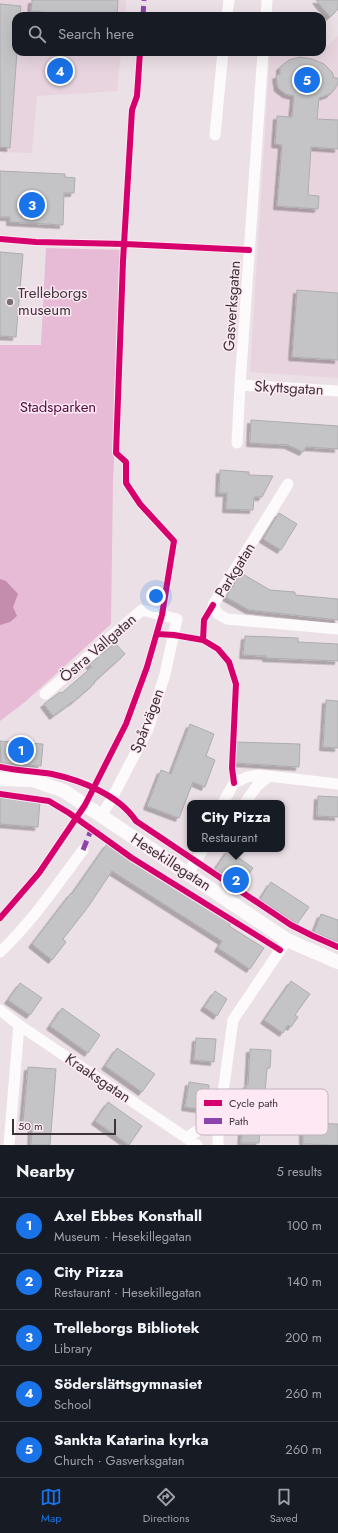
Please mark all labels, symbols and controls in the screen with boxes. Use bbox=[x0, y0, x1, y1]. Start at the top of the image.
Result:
search box bbox=[12, 12, 326, 56]
icon: search bbox=[26, 23, 48, 45]
text: Search here bbox=[58, 23, 134, 45]
pin: 4 bbox=[47, 56, 73, 86]
pin: 5 bbox=[294, 65, 320, 95]
pin: 3 bbox=[19, 190, 45, 220]
street label: Gasverksgatan bbox=[218, 260, 246, 352]
place label: Trelleborgs museum bbox=[18, 282, 87, 321]
marker: Trelleborgs museum bbox=[5, 297, 15, 307]
street label: Skyttsgatan bbox=[254, 375, 324, 401]
park label: Stadsparken bbox=[20, 396, 96, 418]
street label: Parkgatan bbox=[210, 538, 260, 602]
your location bbox=[146, 586, 166, 606]
street label: Östra Vallgatan bbox=[55, 608, 141, 688]
street label: Spårvägen bbox=[125, 685, 169, 757]
pin: 1 bbox=[8, 735, 34, 765]
popup bbox=[187, 800, 285, 852]
text: City Pizza bbox=[201, 806, 271, 828]
street label: Hesekillegatan bbox=[127, 828, 215, 896]
text: Restaurant bbox=[201, 828, 257, 847]
pin: 2 bbox=[223, 865, 249, 895]
street label: Kraaksgatan bbox=[61, 1048, 135, 1108]
legend bbox=[196, 1089, 328, 1135]
text: Cycle path bbox=[229, 1095, 278, 1111]
text: Path bbox=[229, 1113, 248, 1129]
scale bar bbox=[12, 1117, 116, 1136]
text: 50 m bbox=[18, 1118, 43, 1134]
text: Nearby bbox=[16, 1159, 74, 1183]
text: 5 results bbox=[276, 1162, 322, 1181]
text: Axel Ebbes Konsthall bbox=[54, 1205, 202, 1227]
text: 1 bbox=[26, 1216, 32, 1235]
text: 100 m bbox=[287, 1216, 322, 1235]
text: Museum · Hesekillegatan bbox=[54, 1227, 192, 1246]
text: City Pizza bbox=[54, 1261, 123, 1283]
text: 2 bbox=[25, 1272, 33, 1291]
text: 140 m bbox=[287, 1272, 322, 1291]
text: Restaurant · Hesekillegatan bbox=[54, 1283, 201, 1302]
text: Trelleborgs Bibliotek bbox=[54, 1317, 199, 1339]
text: 3 bbox=[25, 1328, 33, 1347]
text: 200 m bbox=[285, 1328, 322, 1347]
text: Library bbox=[54, 1339, 92, 1358]
text: Söderslättsgymnasiet bbox=[54, 1373, 202, 1395]
text: 4 bbox=[24, 1384, 34, 1403]
text: 260 m bbox=[285, 1384, 322, 1403]
text: School bbox=[54, 1395, 91, 1414]
text: Sankta Katarina kyrka bbox=[54, 1429, 209, 1451]
text: 5 bbox=[25, 1440, 33, 1459]
text: 260 m bbox=[285, 1440, 322, 1459]
text: Church · Gasverksgatan bbox=[54, 1451, 185, 1470]
tab: Map bbox=[40, 1486, 62, 1526]
tab: Directions bbox=[143, 1486, 189, 1526]
tab: Saved bbox=[270, 1486, 298, 1526]

